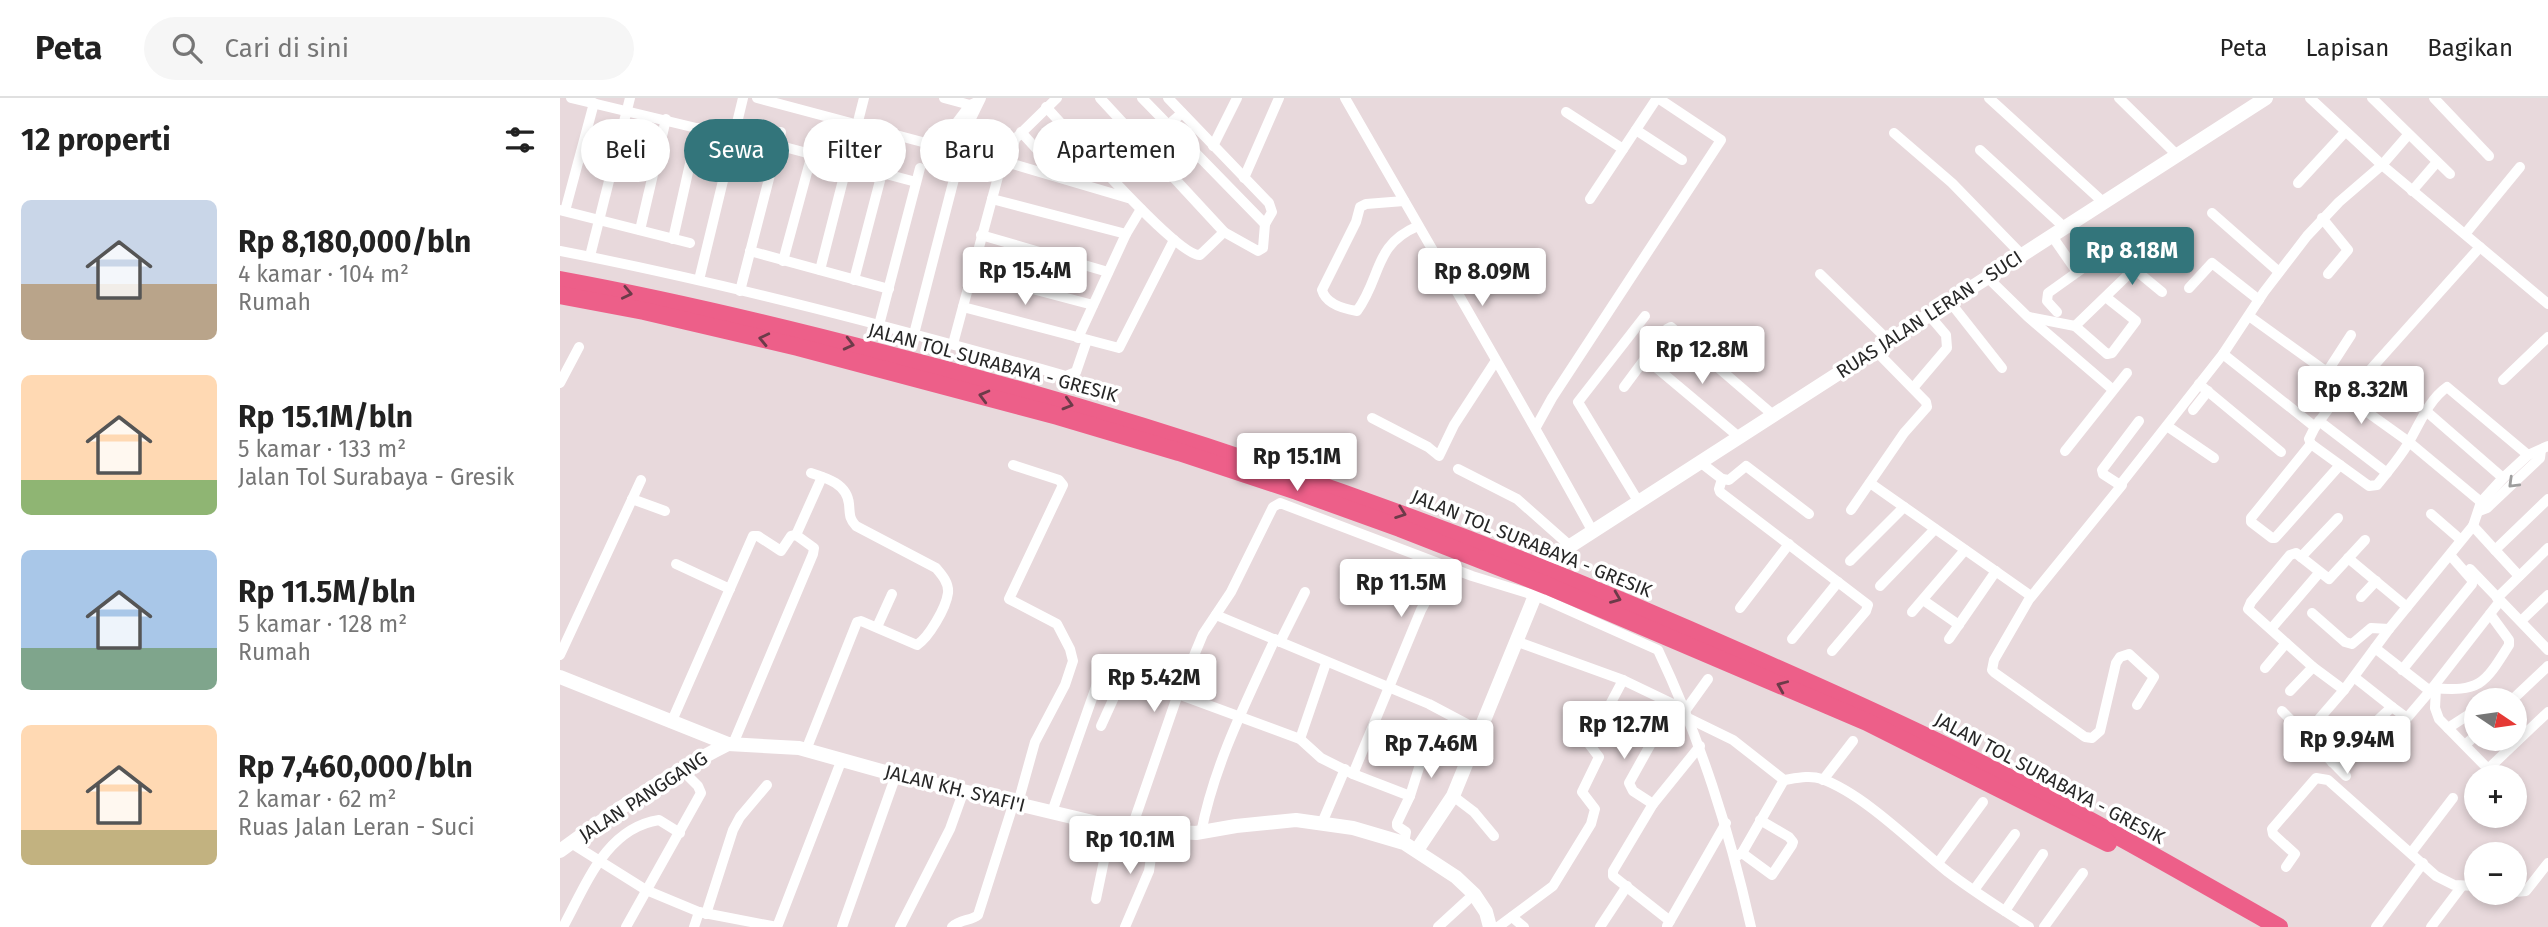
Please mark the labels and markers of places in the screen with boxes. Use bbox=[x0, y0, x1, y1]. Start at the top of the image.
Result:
pin: Rp 8.18M bbox=[2060, 228, 2204, 287]
pin: Rp 15.4M bbox=[953, 248, 1097, 307]
pin: Rp 8.09M bbox=[1410, 248, 1554, 308]
pin: Rp 12.8M bbox=[1630, 327, 1774, 386]
pin: Rp 8.32M bbox=[2289, 366, 2433, 426]
pin: Rp 15.1M bbox=[1225, 434, 1369, 493]
pin: Rp 11.5M bbox=[1329, 560, 1473, 619]
pin: Rp 5.42M bbox=[1082, 654, 1226, 714]
pin: Rp 12.7M bbox=[1552, 702, 1696, 761]
pin: Rp 9.94M bbox=[2275, 716, 2419, 776]
pin: Rp 7.46M bbox=[1359, 720, 1503, 780]
pin: Rp 10.1M bbox=[1058, 816, 1202, 876]

